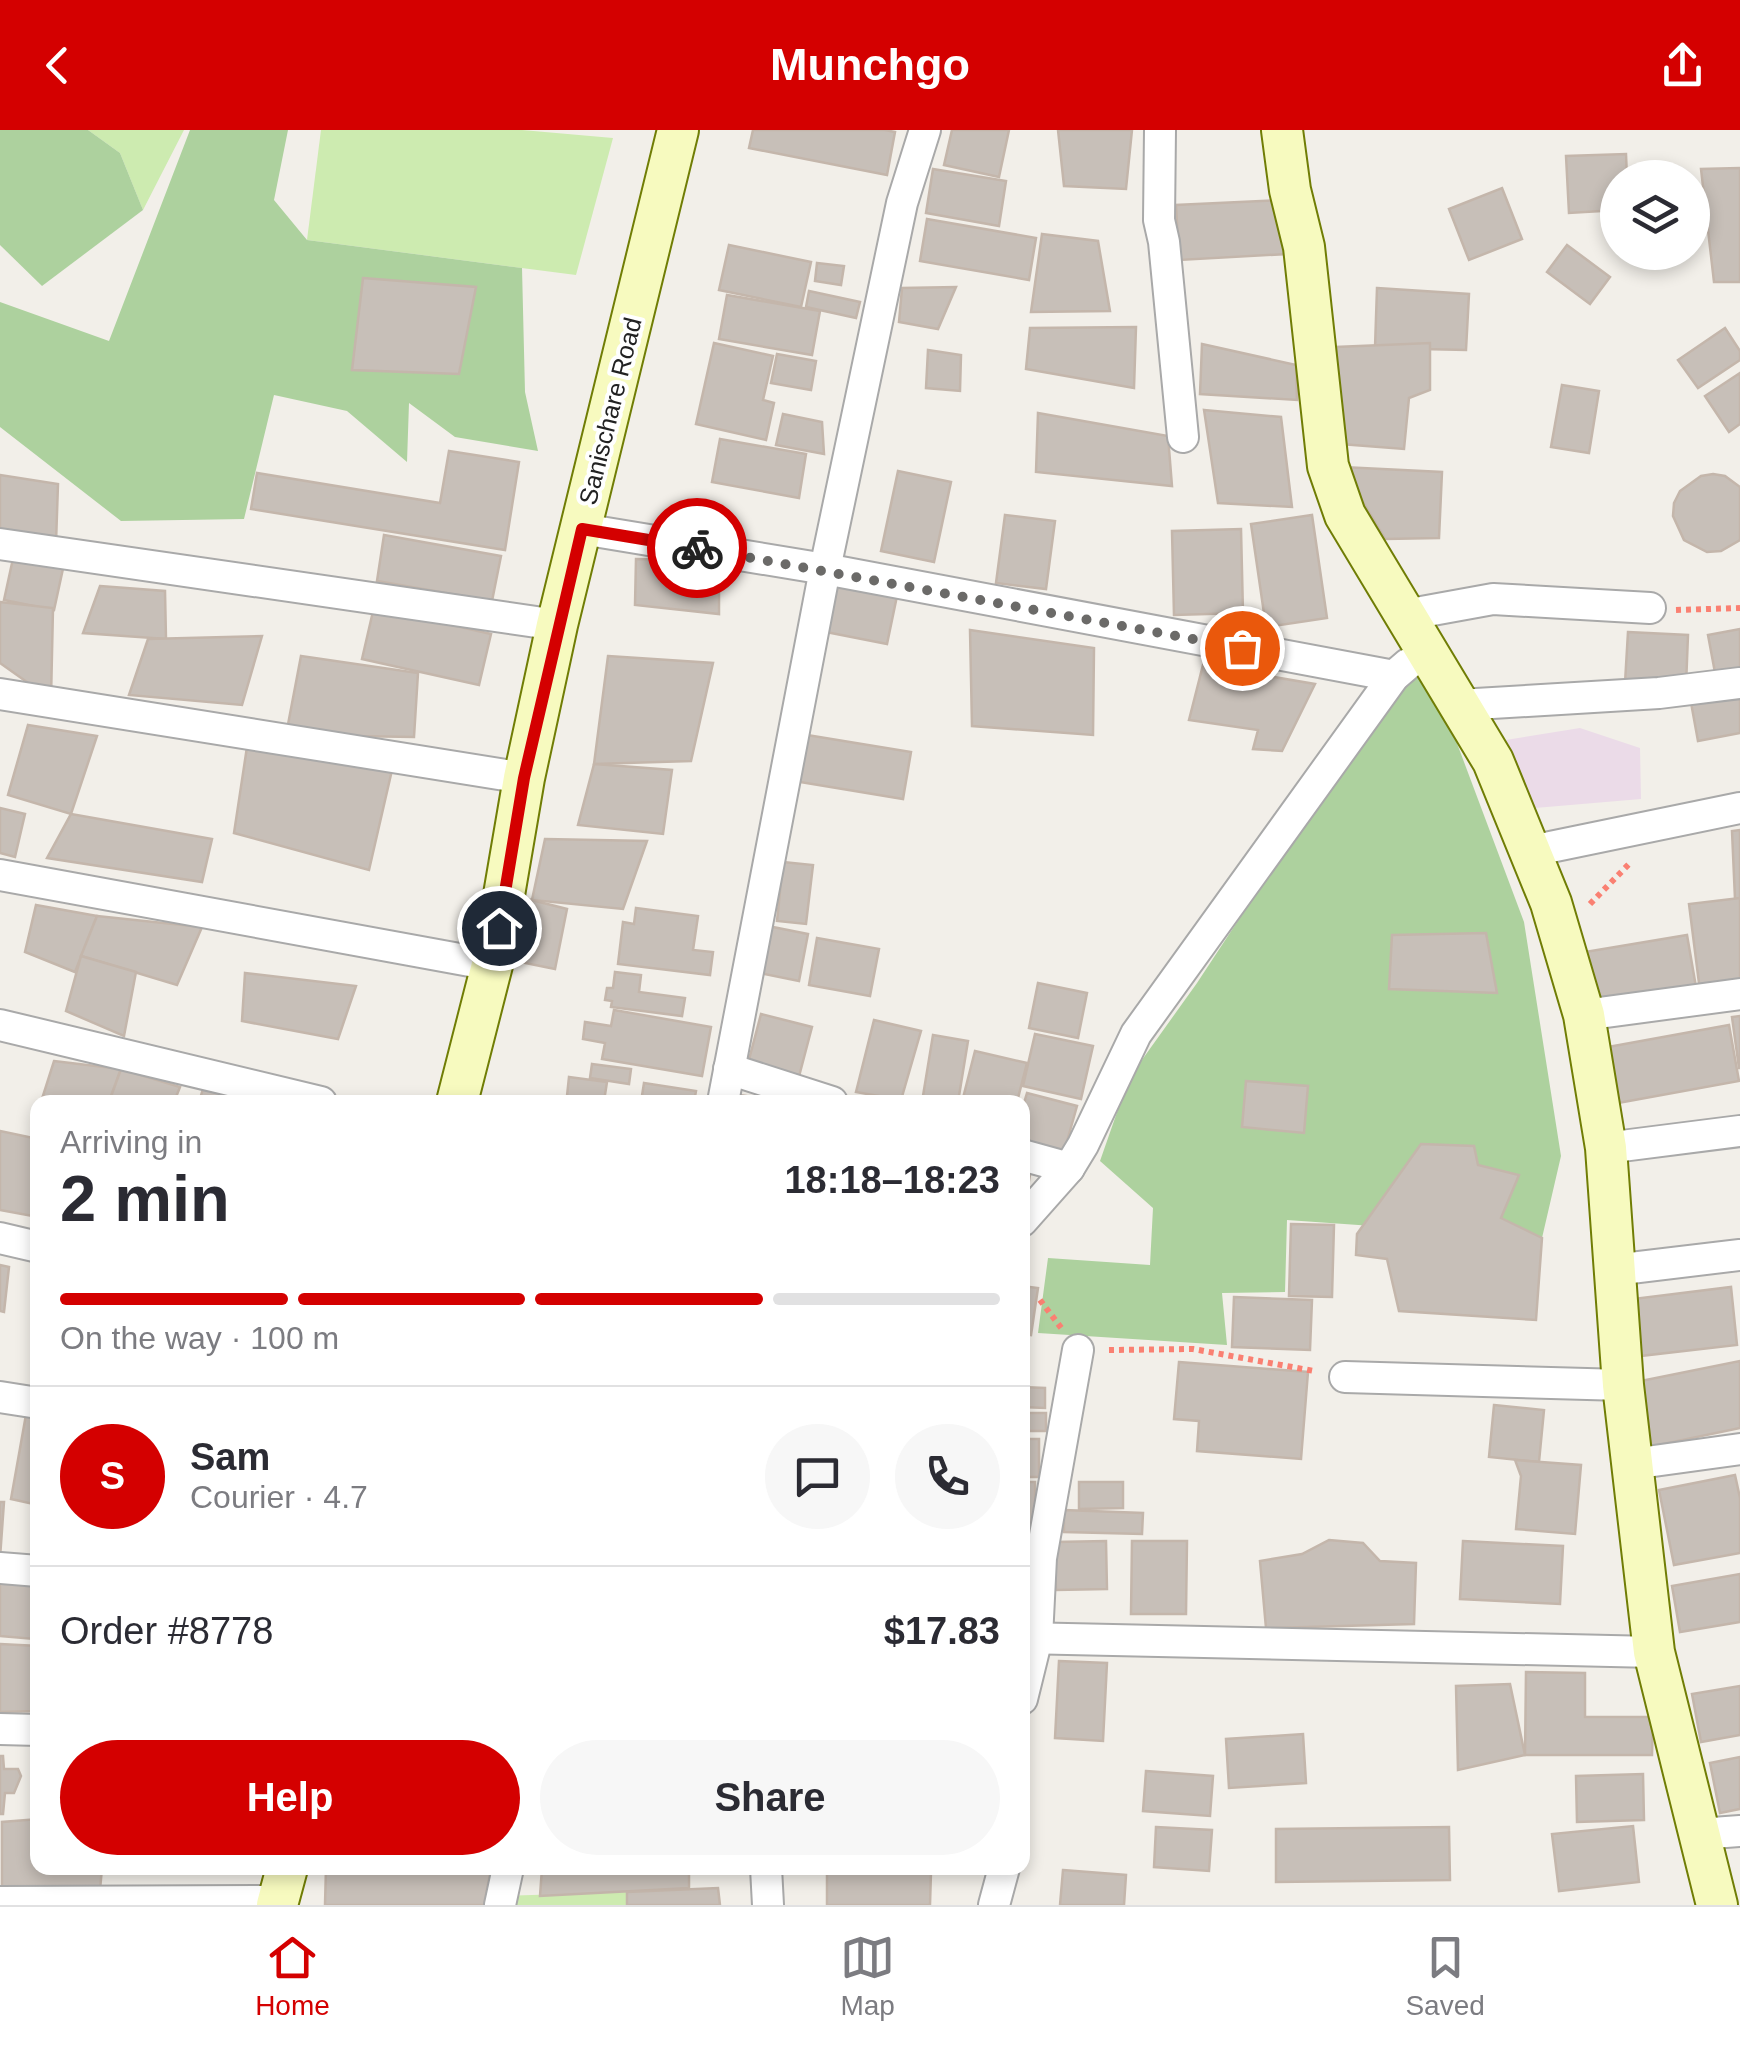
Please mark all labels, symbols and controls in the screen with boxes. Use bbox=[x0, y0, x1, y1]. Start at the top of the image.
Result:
icon: back bbox=[30, 38, 85, 93]
icon: share bbox=[1655, 38, 1710, 93]
text: Munchgo bbox=[770, 39, 970, 90]
map controls bbox=[1600, 160, 1710, 270]
button: layers bbox=[1600, 160, 1710, 270]
street label: Sanischare Road bbox=[573, 315, 647, 507]
courier bbox=[647, 498, 747, 598]
icon: bike bbox=[670, 521, 725, 576]
pin bbox=[1200, 606, 1285, 691]
icon: bag bbox=[1215, 621, 1270, 676]
pin bbox=[457, 886, 542, 971]
icon: home bbox=[472, 901, 527, 956]
text: Arriving in bbox=[60, 1124, 202, 1160]
text: 18:18–18:23 bbox=[784, 1159, 1000, 1201]
text: 2 min bbox=[60, 1162, 230, 1235]
text: On the way · 100 m bbox=[60, 1320, 339, 1356]
button: chat bbox=[765, 1424, 870, 1529]
button: phone bbox=[895, 1424, 1000, 1529]
text: Sam bbox=[190, 1436, 270, 1478]
text: S bbox=[100, 1455, 125, 1497]
text: Courier · 4.7 bbox=[190, 1479, 368, 1515]
text: Order #8778 bbox=[60, 1610, 273, 1652]
text: $17.83 bbox=[884, 1610, 1000, 1652]
button: Help bbox=[60, 1740, 520, 1855]
button: Share bbox=[540, 1740, 1000, 1855]
tab: Home bbox=[255, 1930, 330, 2022]
tab: Map bbox=[840, 1930, 895, 2022]
tab: Saved bbox=[1405, 1930, 1485, 2022]

